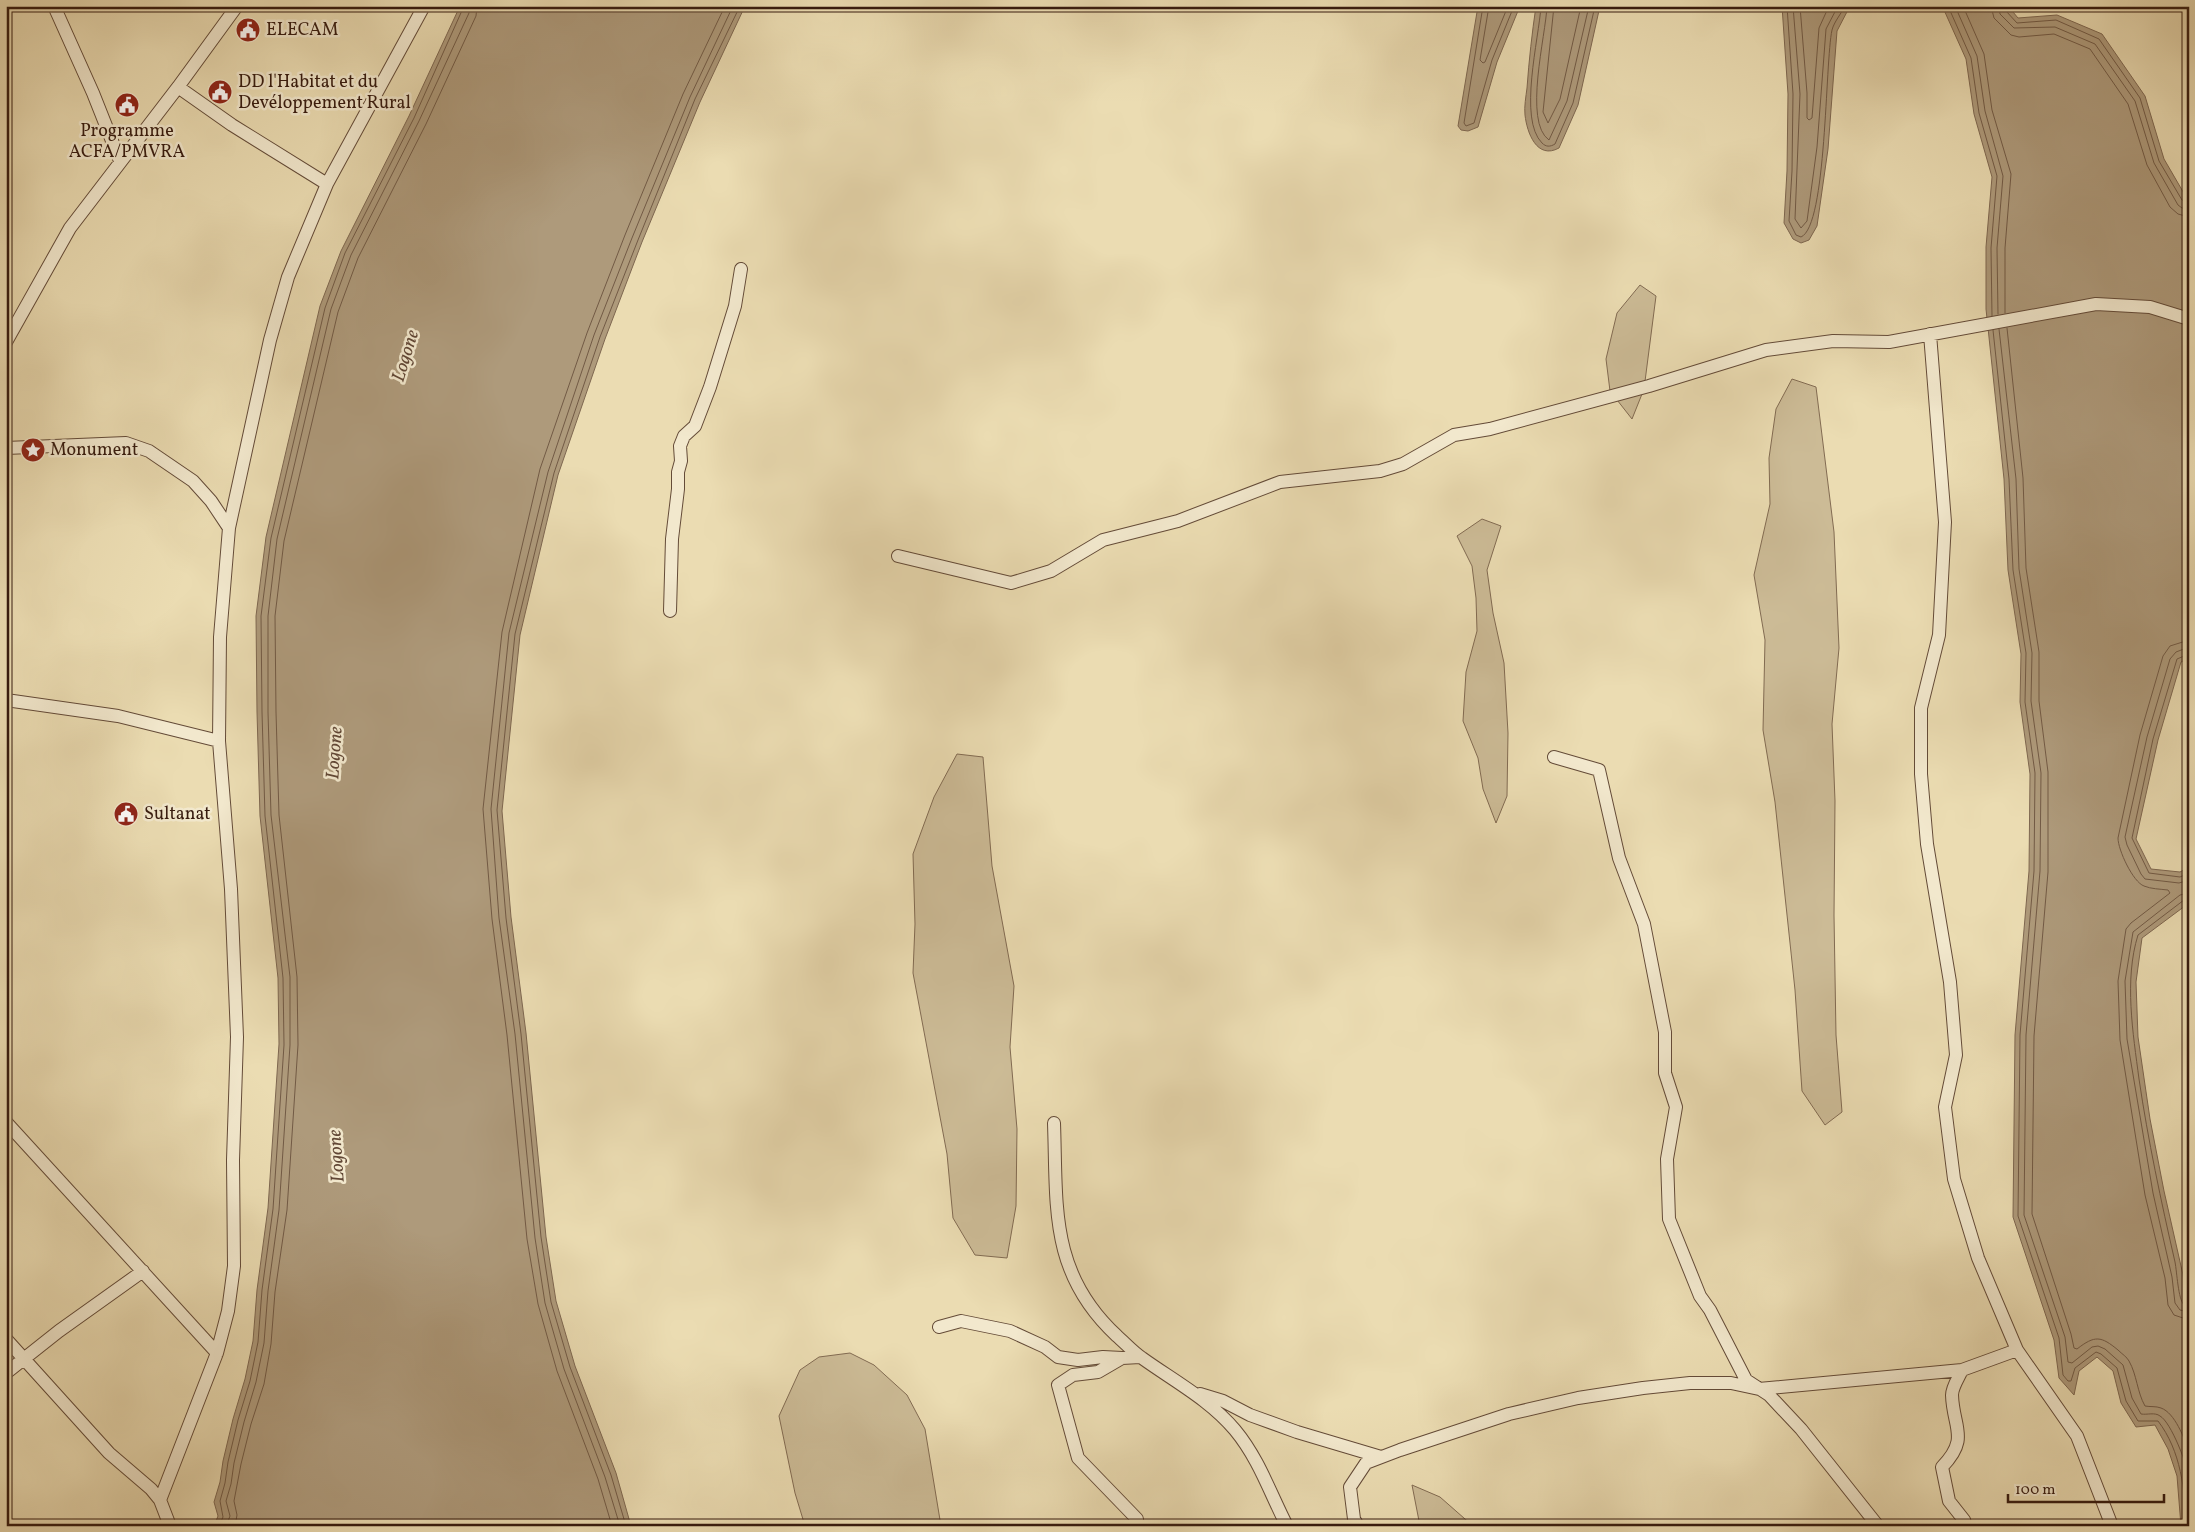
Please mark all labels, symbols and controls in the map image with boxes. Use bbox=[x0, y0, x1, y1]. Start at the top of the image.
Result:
public building icon: ELECAM bbox=[235, 17, 261, 43]
place label: ELECAM bbox=[266, 18, 339, 43]
place label: DD l'Habitat et du Devéloppement Rural bbox=[238, 70, 411, 116]
public building icon: DD l'Habitat et du Devéloppement Rural bbox=[207, 79, 233, 105]
public building icon: Programme ACFA/PMVRA bbox=[114, 92, 140, 118]
place label: Programme ACFA/PMVRA bbox=[69, 119, 186, 165]
water label: Logone bbox=[386, 327, 426, 385]
place icon: Monument bbox=[20, 437, 46, 463]
place label: Monument bbox=[50, 438, 138, 463]
water label: Logone bbox=[320, 726, 350, 780]
public building icon: Sultanat bbox=[113, 801, 139, 827]
place label: Sultanat bbox=[144, 802, 211, 827]
water label: Logone bbox=[322, 1129, 352, 1183]
scale bar bbox=[2008, 1472, 2164, 1504]
text: 100 m bbox=[2015, 1480, 2055, 1501]

